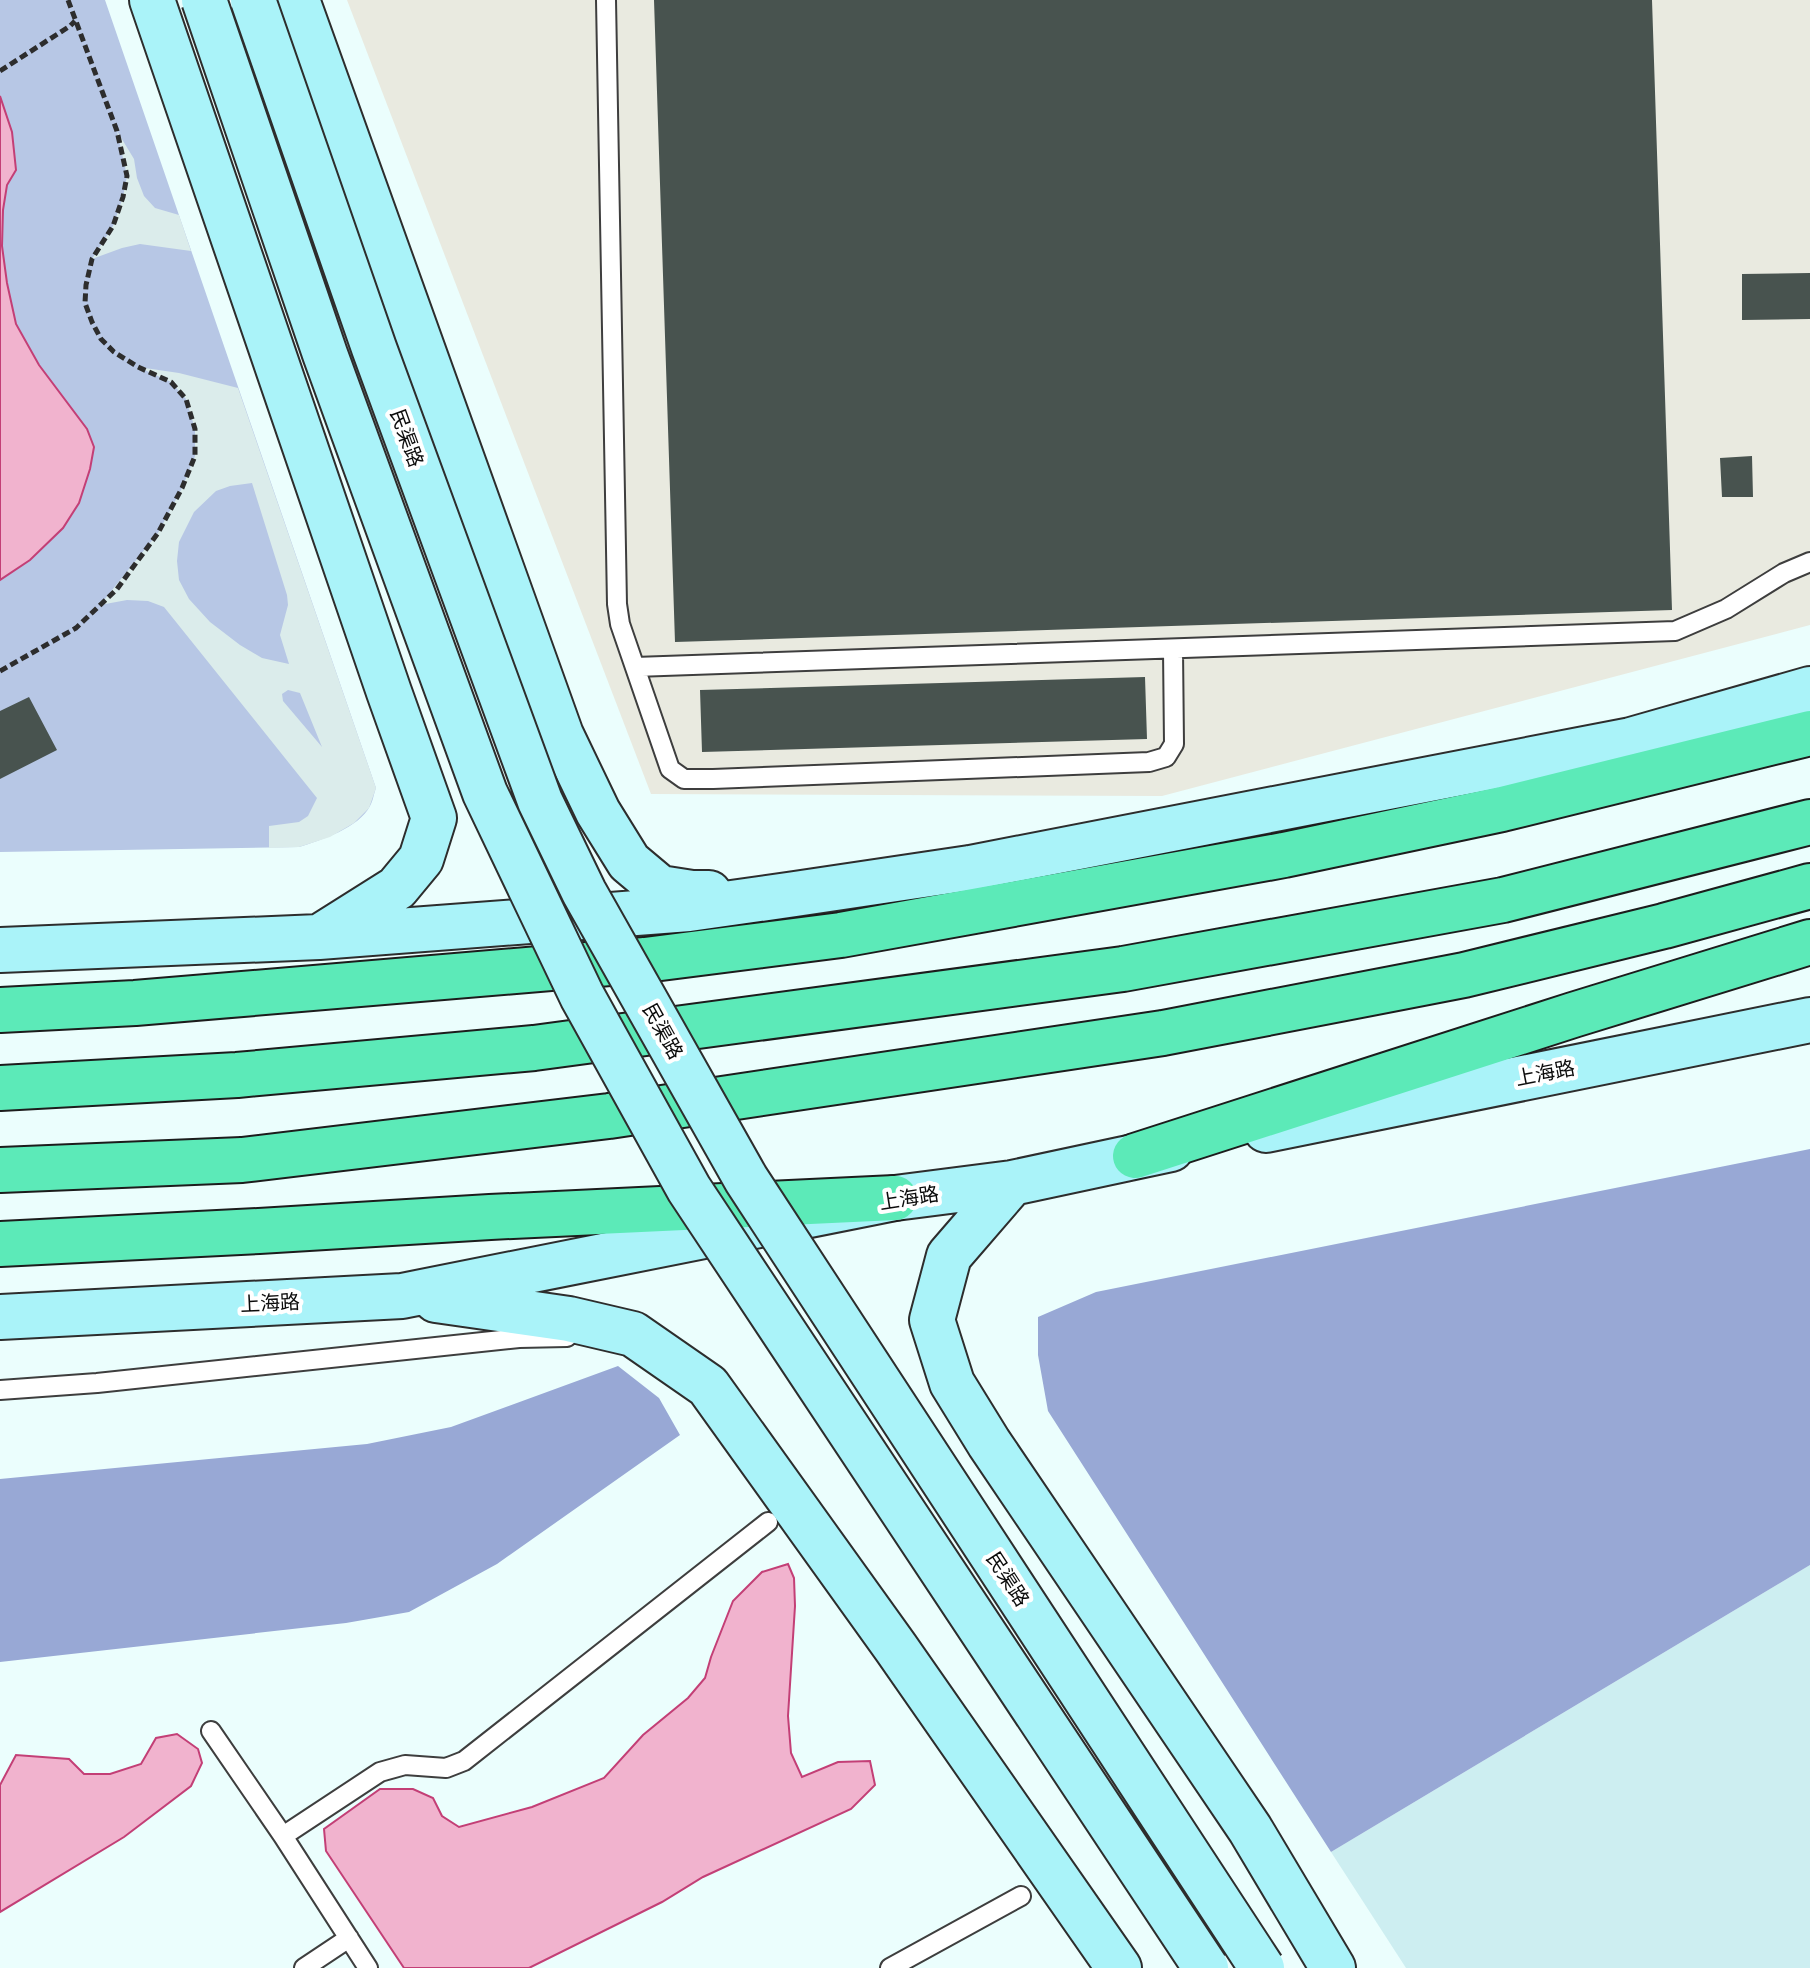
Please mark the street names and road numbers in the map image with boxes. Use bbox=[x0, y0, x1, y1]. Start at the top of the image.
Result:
street label: 民渠路 bbox=[385, 406, 429, 470]
street label: 民渠路 bbox=[638, 999, 688, 1063]
street label: 上海路 bbox=[1513, 1055, 1577, 1091]
street label: 上海路 bbox=[877, 1181, 941, 1215]
street label: 上海路 bbox=[239, 1289, 301, 1317]
street label: 民渠路 bbox=[982, 1547, 1034, 1611]

